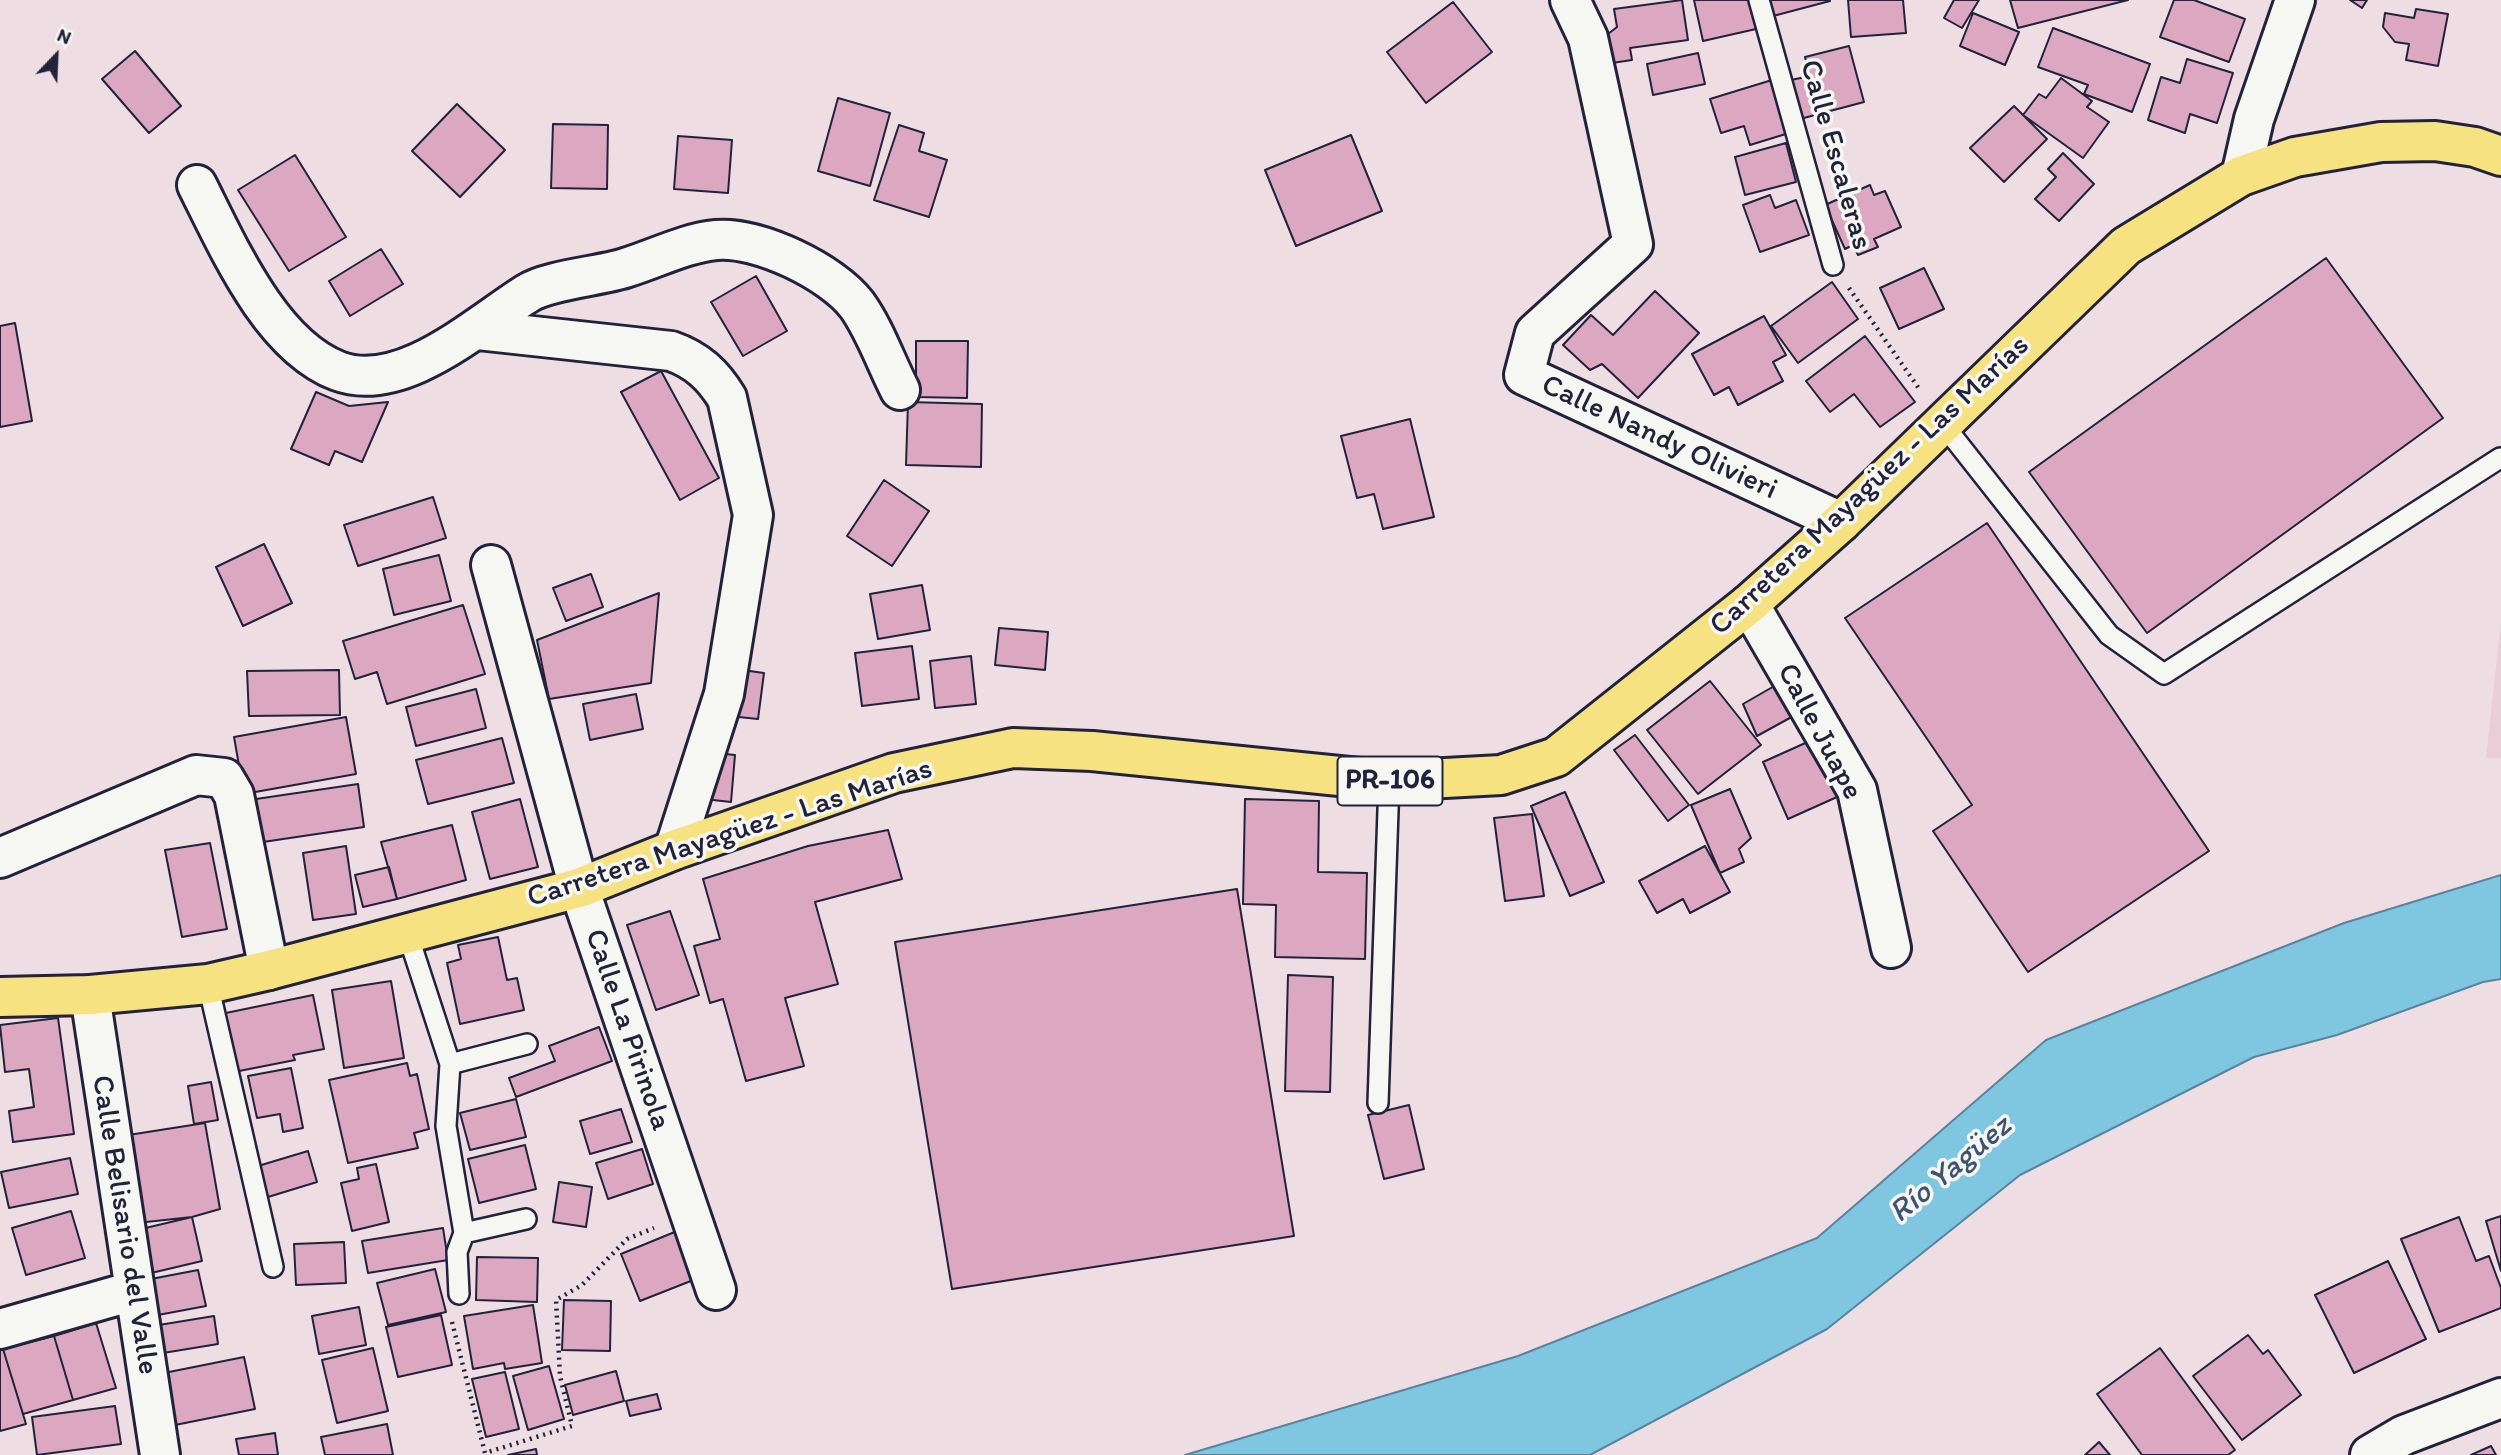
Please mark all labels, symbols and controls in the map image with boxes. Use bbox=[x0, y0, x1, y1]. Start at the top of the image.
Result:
north arrow bbox=[21, 21, 91, 91]
text: N bbox=[54, 23, 75, 49]
street label: Calle Escaleras bbox=[1791, 56, 1879, 254]
street label: Carretera Mayagüez - Las Marías bbox=[1703, 328, 2037, 644]
street label: Calle Nandy Olivieri bbox=[1535, 368, 1783, 508]
street label: Calle Juape bbox=[1768, 658, 1870, 806]
street label: Carretera Mayagüez - Las Marías bbox=[523, 751, 937, 917]
road number: PR-106 bbox=[1338, 756, 1442, 806]
street label: Calle La Pirinola bbox=[576, 925, 678, 1135]
street label: Calle Belisario del Valle bbox=[83, 1073, 165, 1377]
water label: Río Yagüez bbox=[1882, 1108, 2020, 1232]

